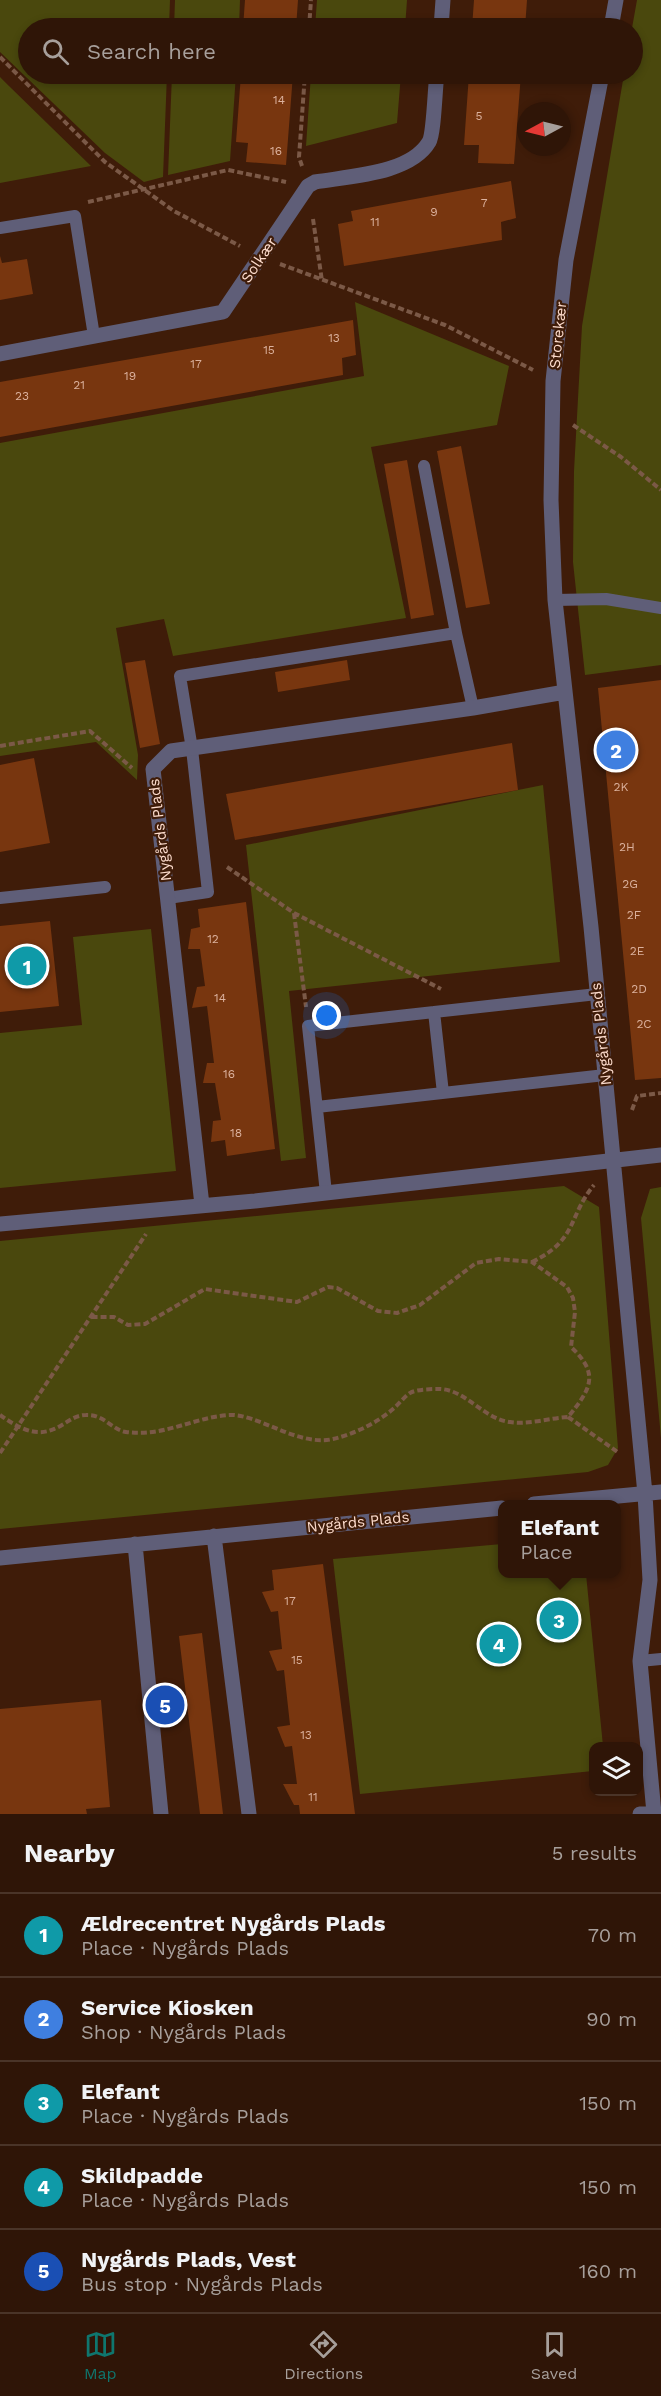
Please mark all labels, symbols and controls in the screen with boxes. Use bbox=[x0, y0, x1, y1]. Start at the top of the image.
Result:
search box bbox=[18, 18, 643, 84]
icon: search bbox=[39, 35, 72, 68]
text: Search here bbox=[87, 39, 216, 64]
house number: 14 bbox=[273, 93, 285, 107]
north arrow bbox=[517, 102, 571, 156]
house number: 5 bbox=[476, 109, 483, 123]
house number: 16 bbox=[270, 144, 282, 158]
house number: 7 bbox=[481, 196, 488, 210]
house number: 9 bbox=[430, 205, 438, 219]
house number: 11 bbox=[370, 215, 380, 229]
street label: Solkær bbox=[237, 234, 281, 286]
street label: Storekær bbox=[546, 301, 570, 369]
house number: 13 bbox=[328, 331, 340, 345]
house number: 15 bbox=[263, 343, 275, 357]
house number: 17 bbox=[190, 357, 202, 371]
house number: 19 bbox=[124, 369, 136, 383]
house number: 21 bbox=[73, 378, 85, 392]
house number: 23 bbox=[15, 389, 29, 403]
pin: 2 bbox=[596, 728, 636, 772]
street label: Nygårds Plads bbox=[145, 778, 175, 882]
house number: 2K bbox=[614, 780, 629, 794]
house number: 2H bbox=[619, 840, 635, 854]
house number: 2G bbox=[622, 877, 638, 891]
house number: 2F bbox=[627, 908, 641, 922]
house number: 12 bbox=[207, 932, 219, 946]
pin: 1 bbox=[8, 944, 46, 988]
house number: 2E bbox=[630, 944, 645, 958]
street label: Nygårds Plads bbox=[587, 982, 615, 1086]
house number: 2D bbox=[631, 982, 647, 996]
house number: 14 bbox=[214, 991, 226, 1005]
your location bbox=[312, 1001, 341, 1030]
house number: 2C bbox=[636, 1017, 652, 1031]
house number: 16 bbox=[223, 1067, 235, 1081]
house number: 18 bbox=[230, 1126, 242, 1140]
popup bbox=[498, 1500, 621, 1578]
street label: Nygårds Plads bbox=[306, 1508, 410, 1536]
text: Elefant bbox=[520, 1515, 599, 1540]
text: Place bbox=[520, 1540, 573, 1564]
house number: 17 bbox=[284, 1594, 296, 1608]
pin: 3 bbox=[540, 1598, 578, 1642]
pin: 4 bbox=[480, 1622, 518, 1666]
house number: 15 bbox=[291, 1653, 303, 1667]
pin: 5 bbox=[146, 1682, 184, 1728]
house number: 13 bbox=[300, 1728, 312, 1742]
map controls bbox=[589, 1742, 643, 1796]
button: layers bbox=[589, 1742, 643, 1796]
house number: 11 bbox=[308, 1790, 318, 1804]
text: Nearby bbox=[24, 1838, 115, 1868]
text: 5 results bbox=[552, 1841, 637, 1865]
text: Ældrecentret Nygårds Plads bbox=[81, 1911, 386, 1936]
text: 1 bbox=[39, 1923, 48, 1947]
text: 70 m bbox=[588, 1923, 637, 1947]
text: Place · Nygårds Plads bbox=[81, 1936, 289, 1960]
text: Service Kiosken bbox=[81, 1995, 254, 2020]
text: 2 bbox=[38, 2007, 49, 2031]
text: 90 m bbox=[586, 2007, 637, 2031]
text: Shop · Nygårds Plads bbox=[81, 2020, 286, 2044]
text: Elefant bbox=[81, 2079, 160, 2104]
text: 3 bbox=[38, 2091, 49, 2115]
text: 150 m bbox=[579, 2091, 637, 2115]
text: Place · Nygårds Plads bbox=[81, 2104, 289, 2128]
text: Skildpadde bbox=[81, 2163, 203, 2188]
text: 4 bbox=[37, 2175, 50, 2199]
text: 150 m bbox=[579, 2175, 637, 2199]
text: Place · Nygårds Plads bbox=[81, 2188, 289, 2212]
text: Nygårds Plads, Vest bbox=[81, 2247, 296, 2272]
text: 5 bbox=[38, 2259, 49, 2283]
text: 160 m bbox=[579, 2259, 637, 2283]
text: Bus stop · Nygårds Plads bbox=[81, 2272, 323, 2296]
tab: Map bbox=[84, 2328, 117, 2383]
tab: Directions bbox=[284, 2328, 363, 2383]
tab: Saved bbox=[531, 2328, 577, 2383]

